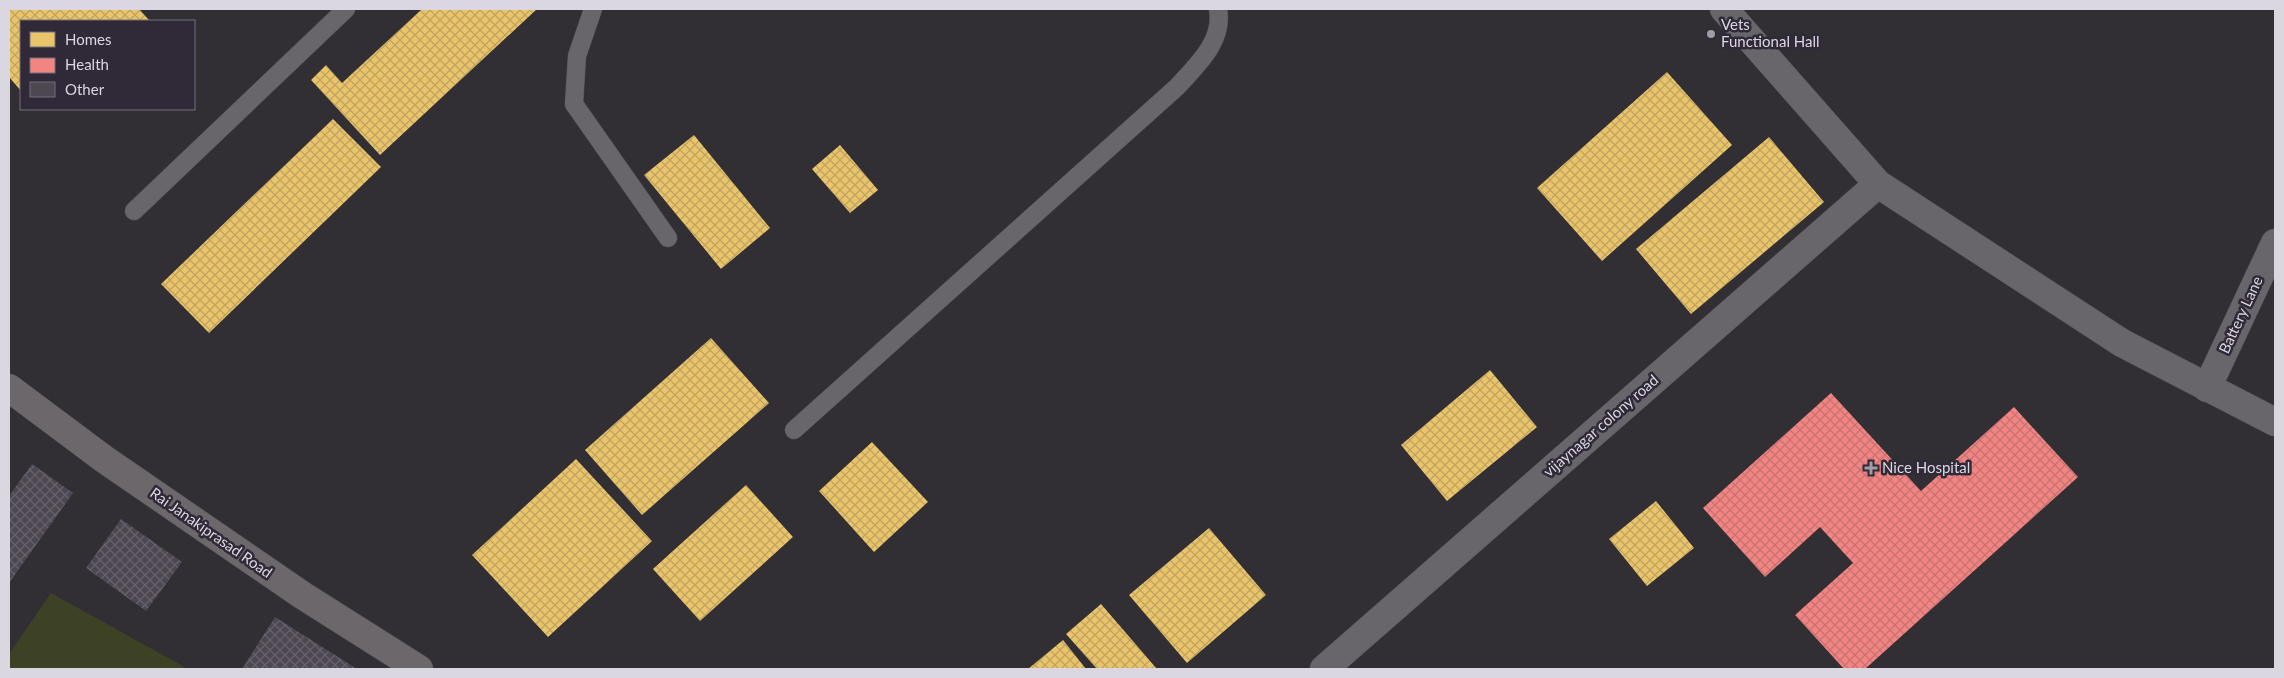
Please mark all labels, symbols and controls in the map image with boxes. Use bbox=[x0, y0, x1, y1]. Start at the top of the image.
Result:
place label: Vets Functional Hall bbox=[1721, 15, 1820, 50]
legend bbox=[20, 20, 195, 110]
marker: Vets Functional Hall bbox=[1705, 28, 1717, 40]
text: Homes bbox=[65, 30, 111, 48]
text: Health bbox=[65, 55, 109, 73]
text: Other bbox=[65, 80, 105, 98]
street label: Battery Lane bbox=[2214, 273, 2266, 356]
street label: vijaynagar colony road bbox=[1539, 370, 1662, 480]
place label: Nice Hospital bbox=[1882, 458, 1970, 476]
marker: Nice Hospital bbox=[1864, 461, 1878, 475]
street label: Rai Janakiprasad Road bbox=[147, 483, 276, 581]

